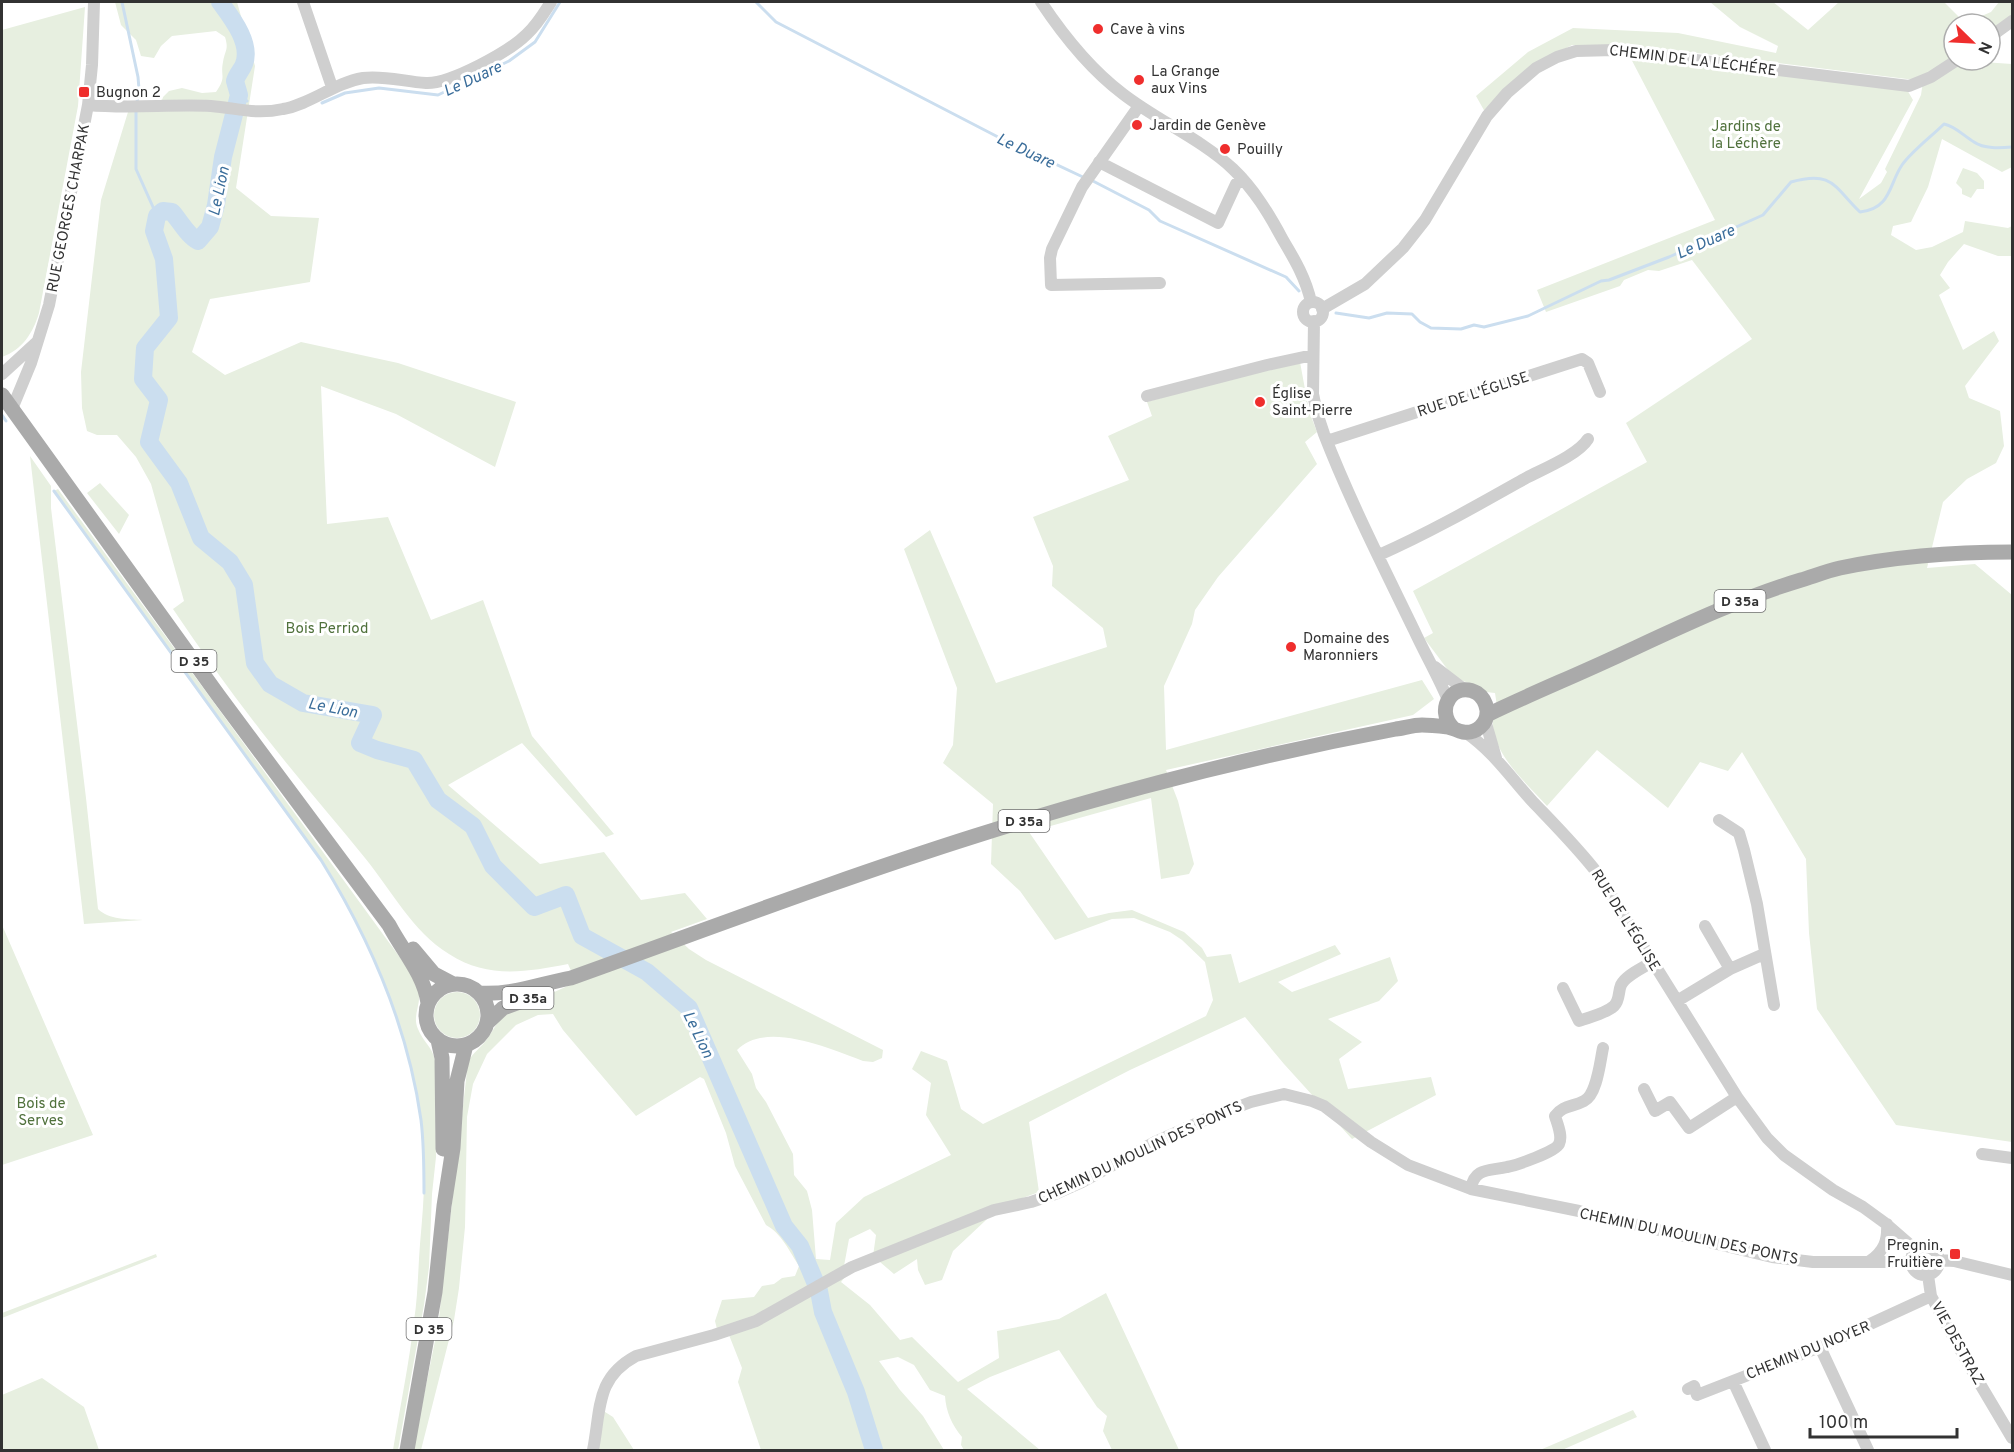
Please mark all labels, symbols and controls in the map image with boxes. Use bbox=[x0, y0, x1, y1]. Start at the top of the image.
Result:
north arrow bbox=[1942, 12, 2002, 72]
place label: Cave à vins bbox=[1110, 21, 1185, 40]
marker: Cave à vins bbox=[1091, 22, 1105, 36]
text: N bbox=[1972, 38, 1995, 57]
street label: CHEMIN DE LA LÉCHÉRE bbox=[1608, 41, 1778, 81]
water label: Le Duare bbox=[441, 57, 506, 102]
place label: La Grange aux Vins bbox=[1151, 63, 1220, 99]
marker: La Grange aux Vins bbox=[1132, 73, 1146, 87]
place label: Bugnon 2 bbox=[96, 84, 161, 103]
marker: Bugnon 2 bbox=[77, 85, 91, 99]
place label: Jardin de Genève bbox=[1149, 117, 1266, 136]
marker: Jardin de Genève bbox=[1130, 118, 1144, 132]
park label: Jardins de la Léchère bbox=[1711, 118, 1781, 154]
street label: RUE GEORGES CHARPAK bbox=[44, 122, 95, 294]
water label: Le Duare bbox=[993, 130, 1058, 174]
place label: Pouilly bbox=[1237, 141, 1283, 160]
marker: Pouilly bbox=[1218, 142, 1232, 156]
water label: Le Lion bbox=[205, 165, 235, 218]
water label: Le Duare bbox=[1673, 221, 1739, 265]
street label: RUE DE L'ÉGLISE bbox=[1415, 367, 1532, 422]
place label: Église Saint-Pierre bbox=[1272, 384, 1353, 421]
marker: Église Saint-Pierre bbox=[1253, 395, 1267, 409]
road number: D 35a bbox=[1714, 590, 1766, 612]
park label: Bois Perriod bbox=[286, 620, 368, 639]
place label: Domaine des Maronniers bbox=[1303, 630, 1390, 666]
marker: Domaine des Maronniers bbox=[1284, 640, 1298, 654]
road number: D 35 bbox=[172, 650, 216, 672]
water label: Le Lion bbox=[306, 694, 359, 724]
road number: D 35a bbox=[998, 810, 1050, 832]
street label: RUE DE L'ÉGLISE bbox=[1586, 866, 1664, 975]
road number: D 35a bbox=[502, 987, 554, 1009]
water label: Le Lion bbox=[677, 1008, 717, 1062]
park label: Bois de Serves bbox=[16, 1095, 66, 1131]
street label: CHEMIN DU MOULIN DES PONTS bbox=[1035, 1098, 1246, 1209]
street label: CHEMIN DU MOULIN DES PONTS bbox=[1578, 1205, 1800, 1270]
place label: Pregnin, Fruitière bbox=[1887, 1237, 1943, 1273]
marker: Pregnin, Fruitière bbox=[1948, 1247, 1962, 1261]
street label: VIE DESTRAZ bbox=[1926, 1299, 1987, 1389]
road number: D 35 bbox=[406, 1318, 452, 1340]
street label: CHEMIN DU NOYER bbox=[1744, 1318, 1873, 1385]
scale bar bbox=[1810, 1401, 1957, 1439]
text: 100 m bbox=[1819, 1412, 1868, 1435]

